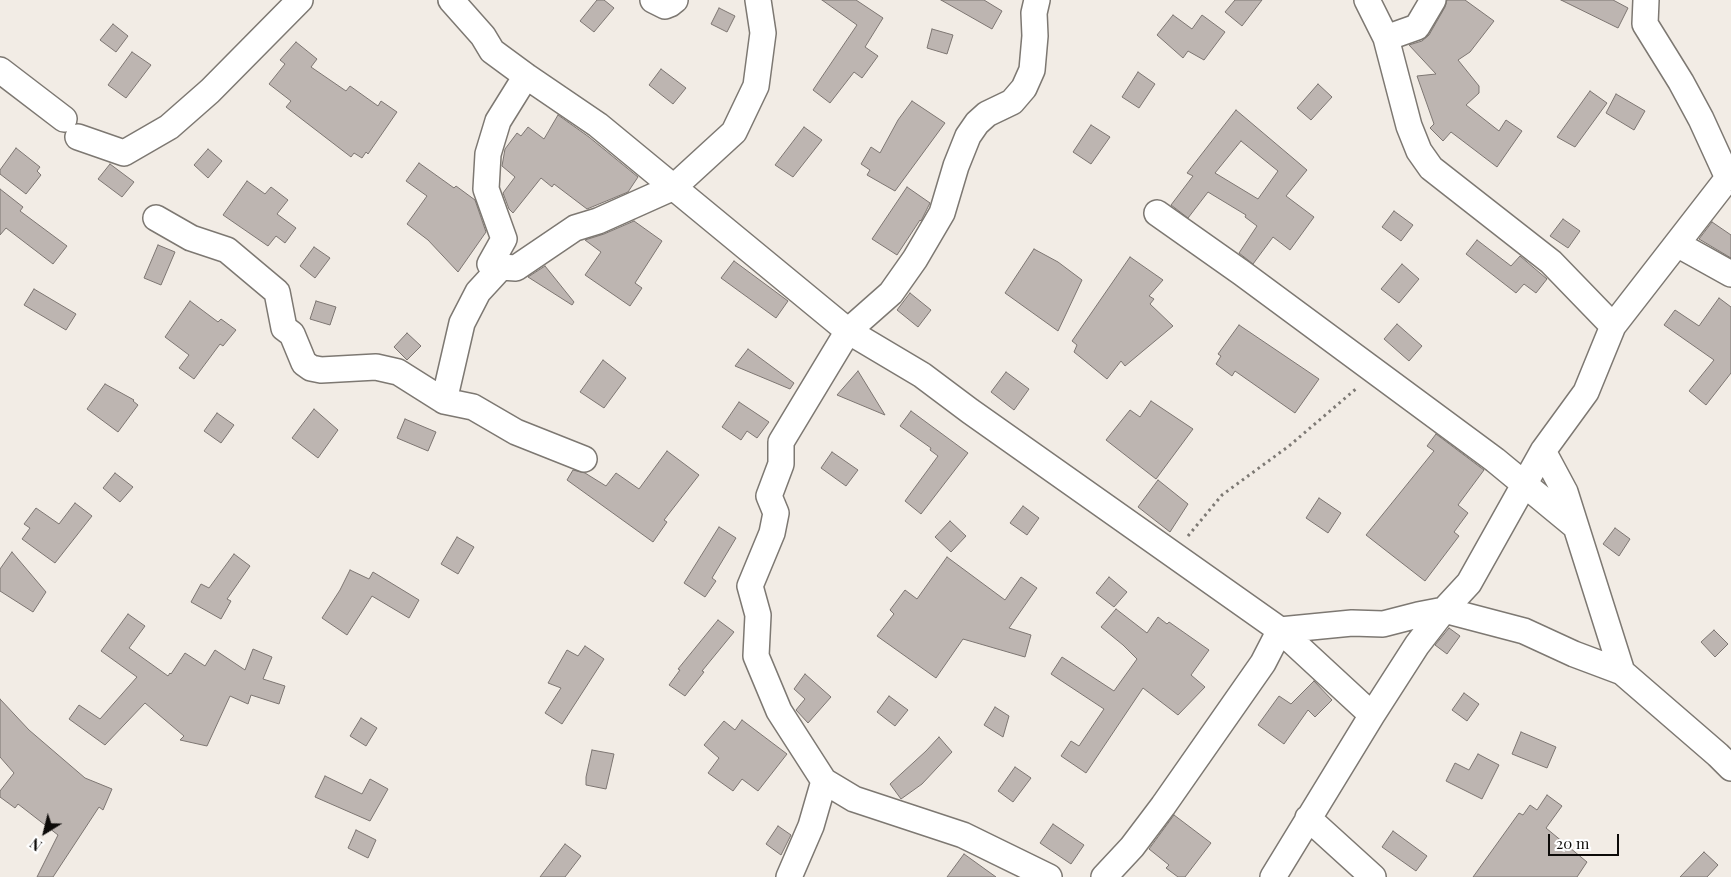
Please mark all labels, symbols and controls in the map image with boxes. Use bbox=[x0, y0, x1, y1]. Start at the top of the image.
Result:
north arrow bbox=[20, 807, 70, 857]
scale bar bbox=[1551, 824, 1622, 856]
text: 20 m bbox=[1556, 833, 1589, 853]
text: N bbox=[26, 834, 46, 855]

